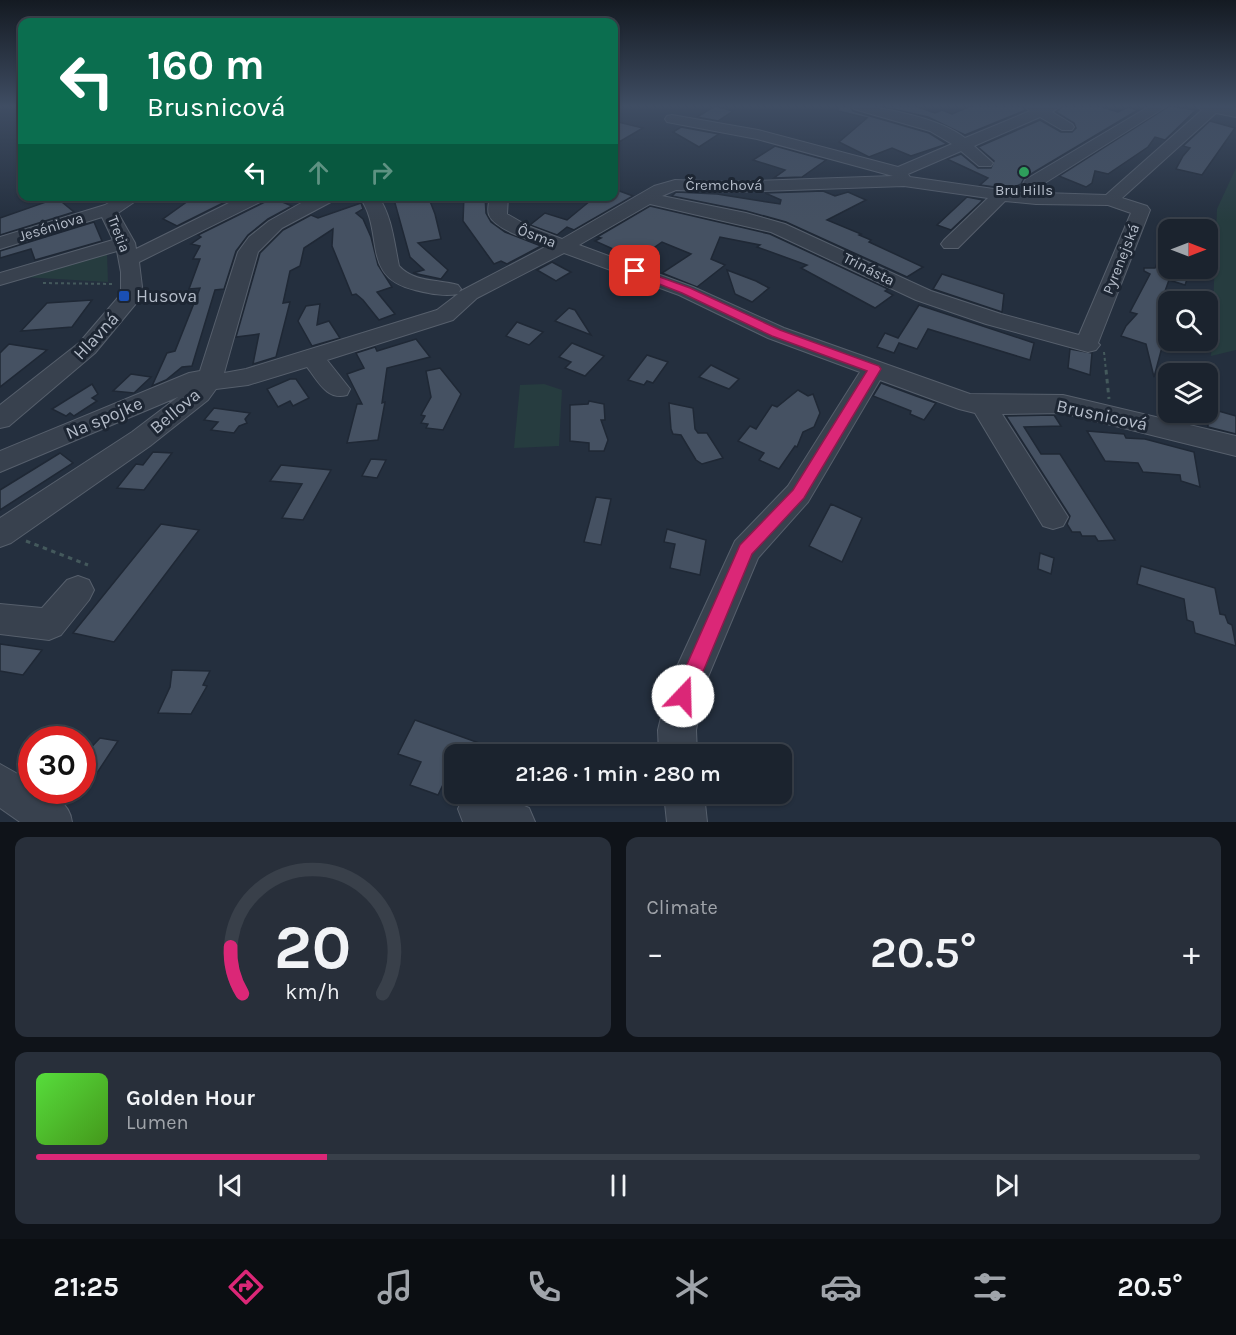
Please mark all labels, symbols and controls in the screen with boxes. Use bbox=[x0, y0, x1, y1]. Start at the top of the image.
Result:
text: 160 m bbox=[147, 40, 265, 90]
icon: left bbox=[48, 42, 126, 120]
text: Brusnicová bbox=[147, 91, 286, 123]
icon: left bbox=[239, 156, 272, 189]
icon: ahead bbox=[302, 156, 335, 189]
icon: right bbox=[365, 156, 398, 189]
marker: Bru Hills bbox=[1017, 165, 1031, 179]
street label: Čremchová bbox=[685, 176, 763, 194]
place label: Bru Hills bbox=[995, 181, 1053, 199]
street label: Jeséniova bbox=[16, 209, 86, 245]
street label: Tretia bbox=[104, 213, 134, 255]
north arrow bbox=[1158, 219, 1218, 279]
map controls bbox=[1158, 219, 1218, 423]
street label: Ôsma bbox=[515, 220, 559, 252]
street label: Pyrenejská bbox=[1099, 221, 1143, 297]
pin bbox=[609, 245, 660, 296]
street label: Trinásta bbox=[840, 248, 898, 290]
icon: arrive bbox=[618, 254, 651, 287]
place label: Husova bbox=[136, 285, 197, 307]
marker: Husova bbox=[117, 289, 131, 303]
button: search bbox=[1158, 291, 1218, 351]
street label: Hlavná bbox=[69, 308, 123, 364]
button: layers bbox=[1158, 363, 1218, 423]
street label: Bellova bbox=[145, 384, 205, 438]
street label: Na spojke bbox=[62, 392, 146, 444]
street label: Brusnicová bbox=[1055, 395, 1149, 435]
position arrow bbox=[651, 664, 715, 728]
speed limit sign: 30 bbox=[18, 726, 96, 804]
text: 21:26 · 1 min · 280 m bbox=[515, 761, 721, 787]
text: Climate bbox=[647, 896, 718, 919]
text: 20 bbox=[274, 911, 351, 984]
text: 20.5° bbox=[870, 926, 977, 978]
text: − bbox=[647, 934, 664, 972]
text: + bbox=[1183, 934, 1200, 972]
text: km/h bbox=[286, 979, 340, 1004]
text: Golden Hour bbox=[126, 1085, 255, 1111]
text: Lumen bbox=[126, 1111, 189, 1134]
icon: previous bbox=[214, 1169, 247, 1202]
icon: pause bbox=[602, 1169, 635, 1202]
icon: next bbox=[990, 1169, 1023, 1202]
icon: directions bbox=[225, 1266, 267, 1308]
icon: music bbox=[374, 1266, 416, 1308]
icon: phone bbox=[523, 1266, 565, 1308]
icon: climate bbox=[671, 1266, 713, 1308]
icon: car bbox=[820, 1266, 862, 1308]
icon: filters bbox=[969, 1266, 1011, 1308]
text: 21:25 bbox=[53, 1271, 119, 1303]
text: 20.5° bbox=[1117, 1271, 1183, 1303]

